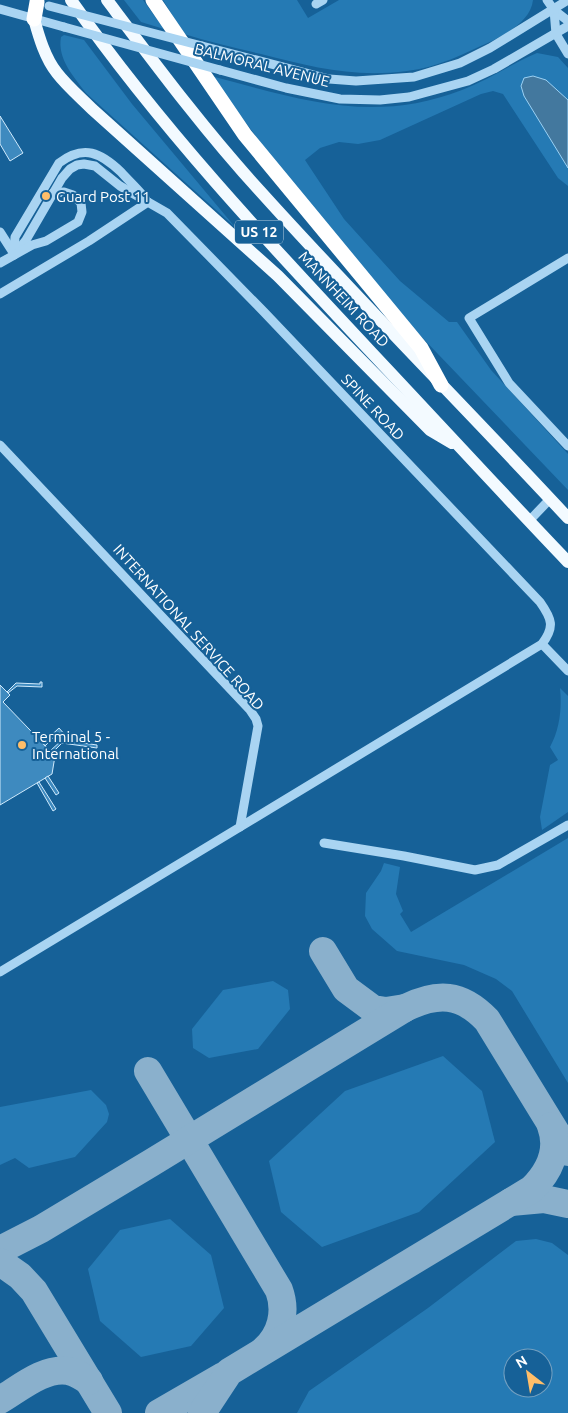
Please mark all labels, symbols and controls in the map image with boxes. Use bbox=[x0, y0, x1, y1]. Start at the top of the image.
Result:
street label: BALMORAL AVENUE bbox=[193, 40, 331, 90]
place label: Guard Post 11 bbox=[56, 188, 150, 205]
marker: Guard Post 11 bbox=[40, 190, 52, 202]
road number: US 12 bbox=[235, 220, 283, 243]
street label: MANNHEIM ROAD bbox=[295, 248, 393, 350]
street label: SPINE ROAD bbox=[338, 370, 408, 444]
street label: INTERNATIONAL SERVICE ROAD bbox=[110, 541, 268, 713]
place label: Terminal 5 - International bbox=[32, 728, 119, 762]
marker: Terminal 5 - International bbox=[16, 739, 28, 751]
north arrow bbox=[503, 1348, 553, 1398]
text: N bbox=[513, 1352, 530, 1371]

